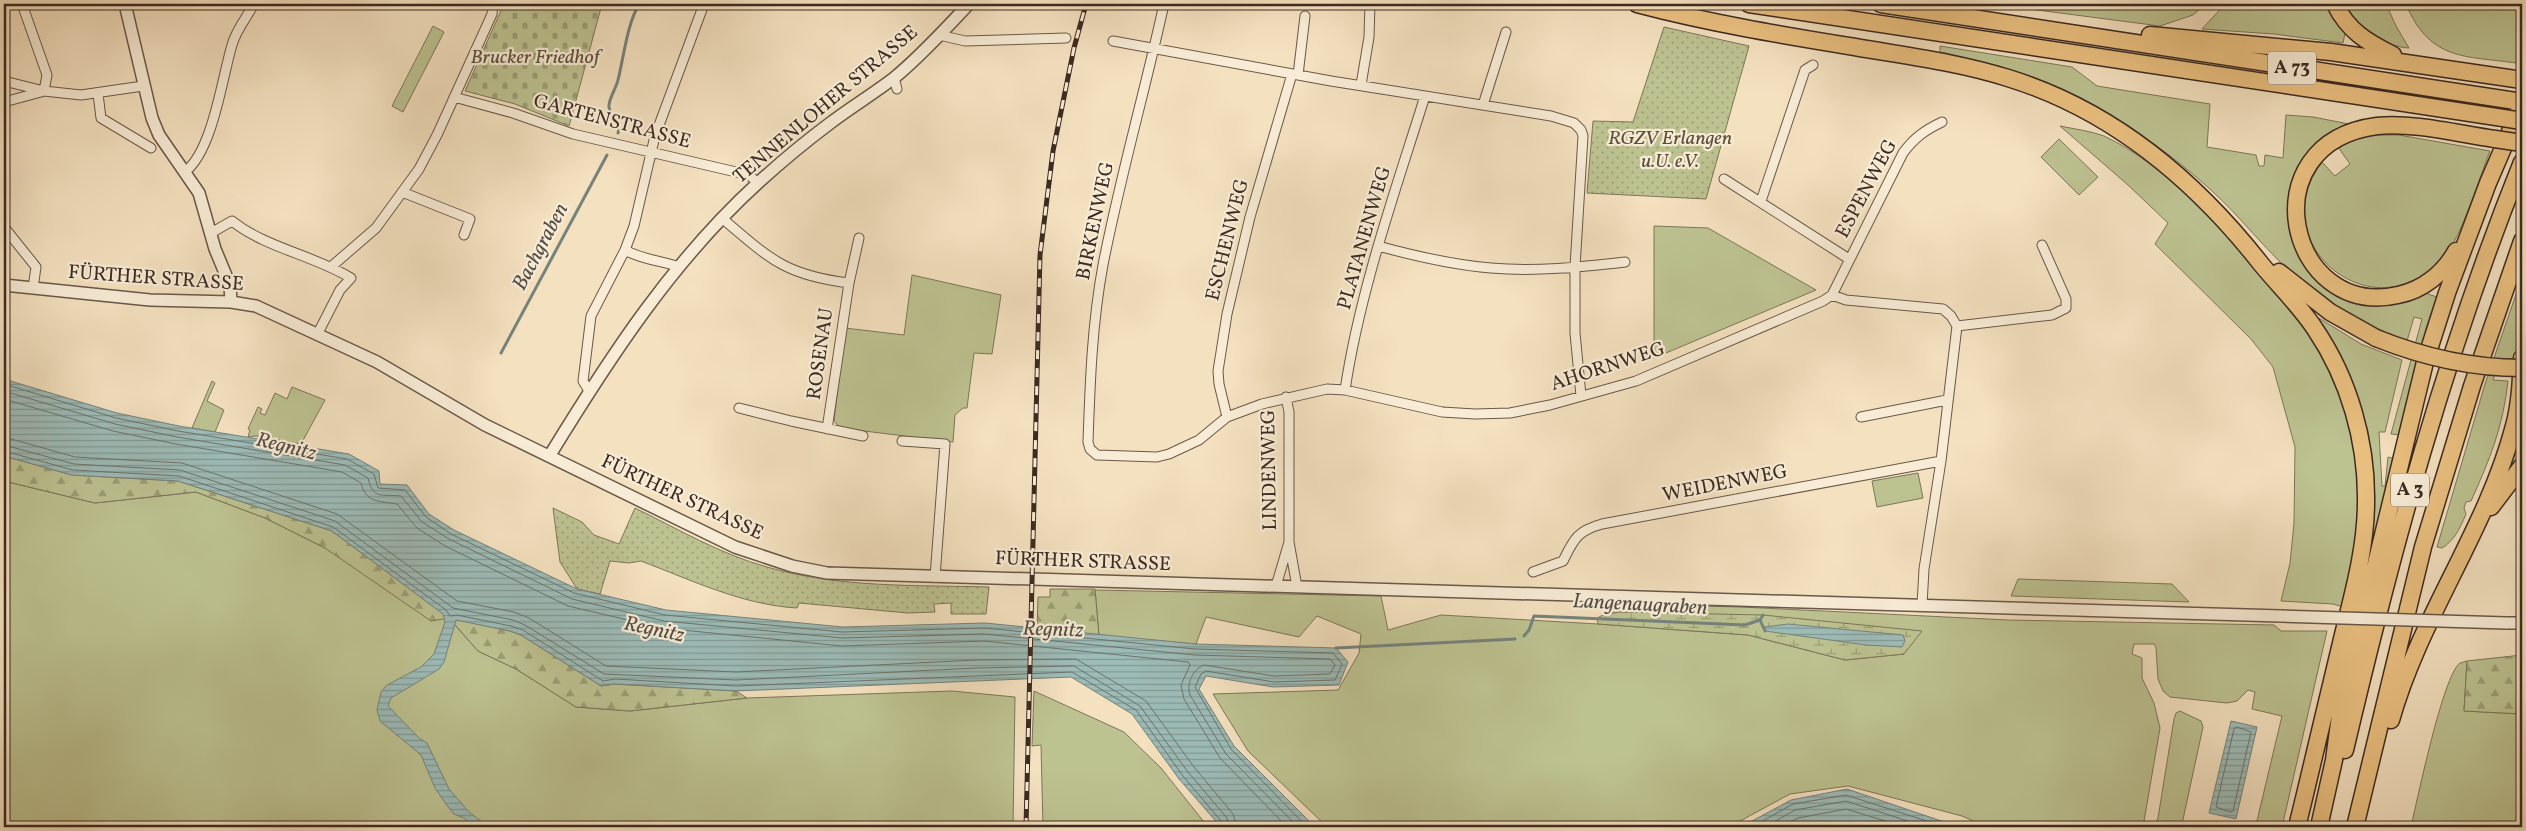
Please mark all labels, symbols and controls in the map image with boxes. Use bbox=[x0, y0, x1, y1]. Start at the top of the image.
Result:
street label: TENNENLOHER STRASSE bbox=[728, 19, 924, 191]
park label: Brucker Friedhof bbox=[470, 44, 604, 72]
road number: A 73 bbox=[2268, 52, 2316, 84]
street label: GARTENSTRASSE bbox=[530, 88, 694, 156]
park label: RGZV Erlangen u.U. e.V. bbox=[1608, 125, 1732, 176]
street label: ESPENWEG bbox=[1829, 135, 1905, 243]
street label: BIRKENWEG bbox=[1070, 159, 1122, 283]
street label: PLATANENWEG bbox=[1331, 163, 1399, 313]
street label: ESCHENWEG bbox=[1199, 176, 1257, 304]
water label: Bachgraben bbox=[506, 198, 576, 296]
street label: FÜRTHER STRASSE bbox=[67, 259, 245, 299]
street label: ROSENAU bbox=[801, 306, 841, 402]
street label: AHORNWEG bbox=[1547, 335, 1669, 399]
street label: LINDENWEG bbox=[1255, 409, 1285, 531]
water label: Regnitz bbox=[253, 426, 320, 469]
street label: FÜRTHER STRASSE bbox=[596, 448, 768, 548]
street label: WEIDENWEG bbox=[1660, 458, 1790, 510]
road number: A 3 bbox=[2391, 474, 2429, 506]
street label: FÜRTHER STRASSE bbox=[994, 545, 1172, 579]
water label: Langenaugraben bbox=[1572, 587, 1708, 623]
water label: Regnitz bbox=[621, 609, 688, 651]
water label: Regnitz bbox=[1022, 614, 1085, 646]

